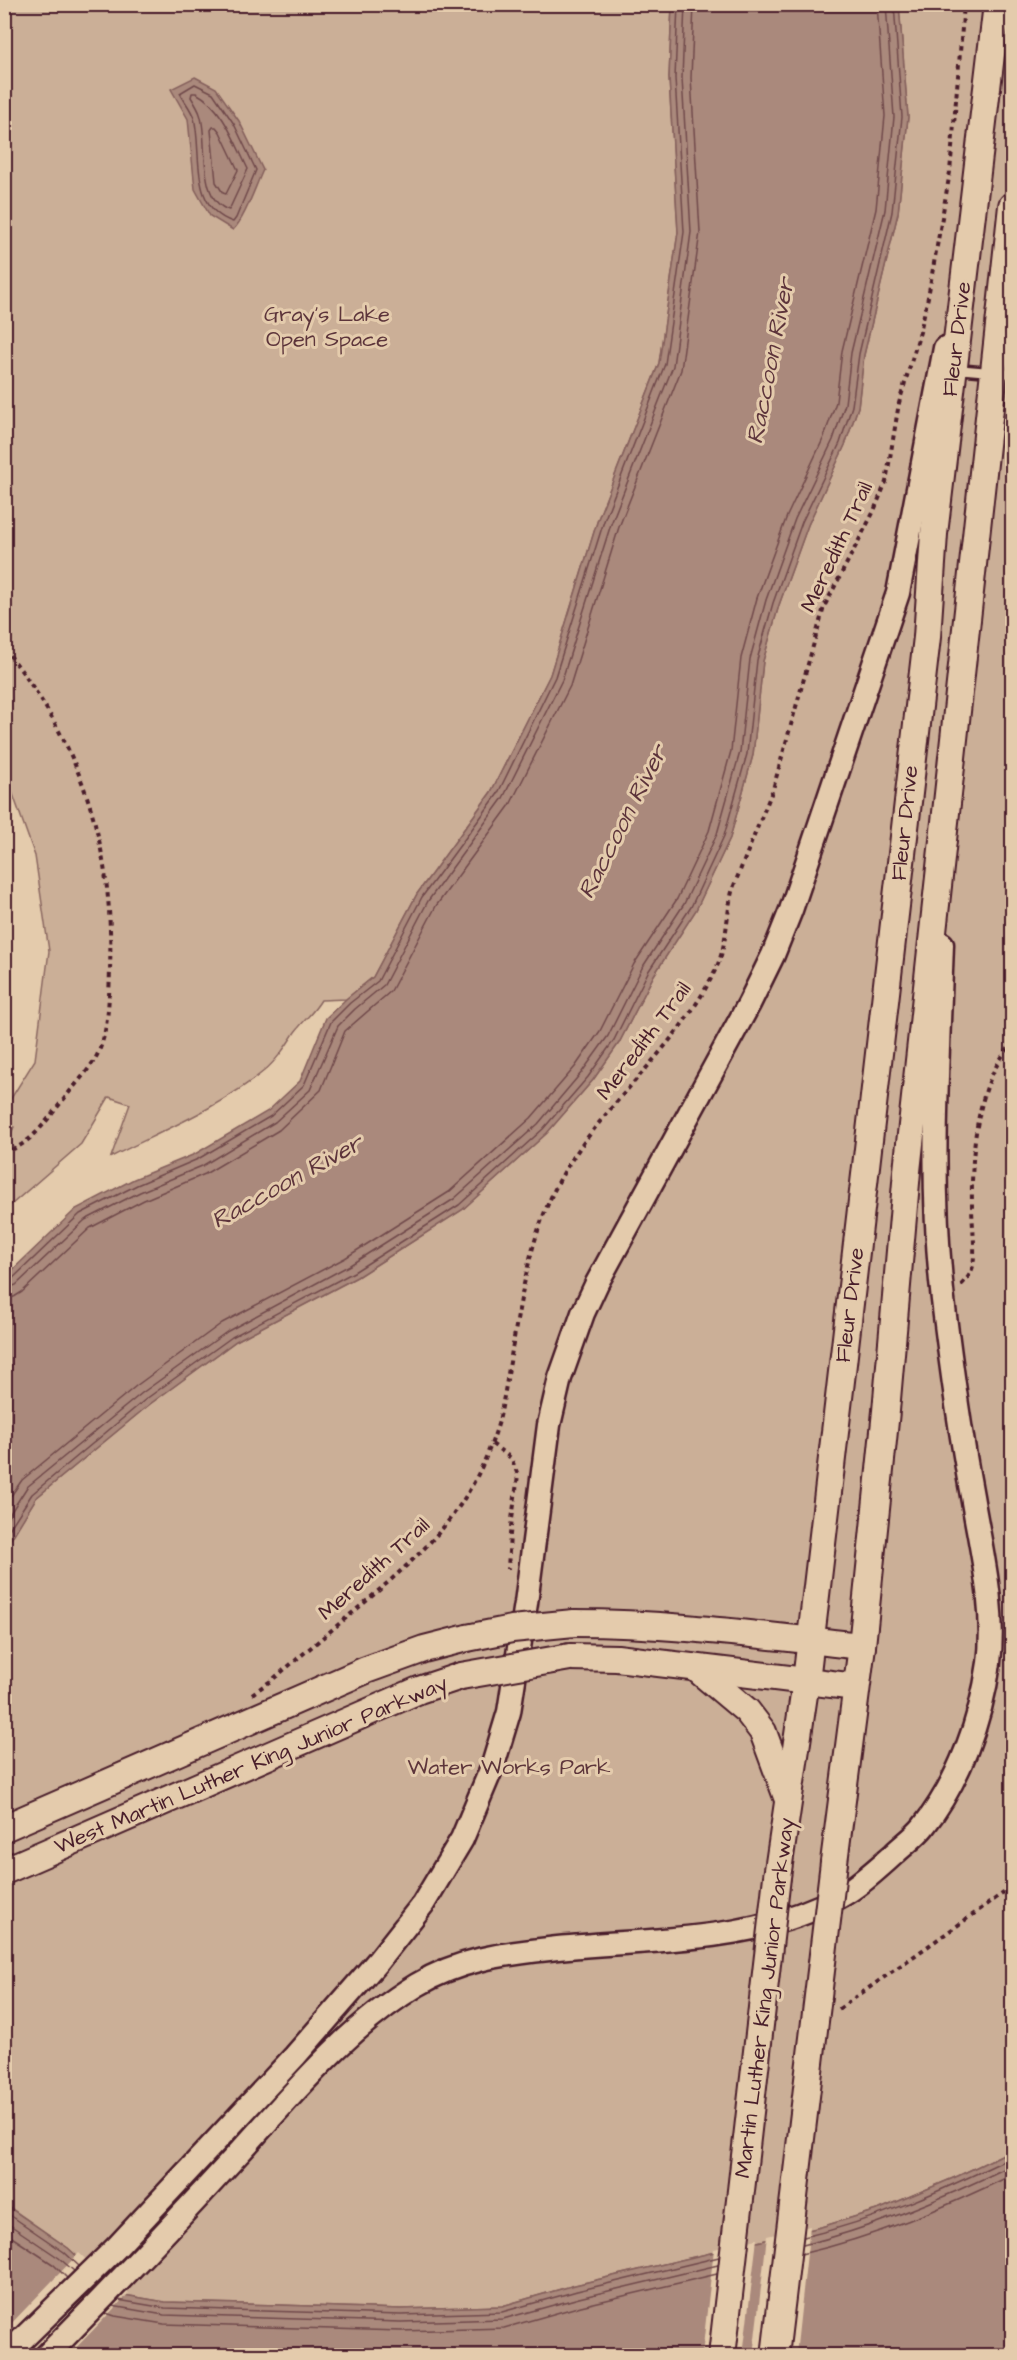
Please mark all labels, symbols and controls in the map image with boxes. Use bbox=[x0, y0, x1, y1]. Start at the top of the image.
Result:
water label: Raccoon River bbox=[738, 273, 804, 447]
street label: Fleur Drive bbox=[935, 280, 979, 398]
park label: Gray's Lake Open Space bbox=[264, 299, 390, 355]
street label: Meredith Trail bbox=[793, 476, 881, 618]
water label: Raccoon River bbox=[570, 737, 677, 904]
street label: Fleur Drive bbox=[884, 764, 926, 882]
street label: Meredith Trail bbox=[589, 975, 699, 1107]
water label: Raccoon River bbox=[205, 1125, 371, 1238]
street label: Fleur Drive bbox=[828, 1246, 872, 1364]
street label: Meredith Trail bbox=[311, 1510, 437, 1628]
street label: West Martin Luther King Junior Parkway bbox=[50, 1668, 453, 1863]
park label: Water Works Park bbox=[407, 1752, 611, 1783]
street label: Martin Luther King Junior Parkway bbox=[728, 1816, 803, 2180]

